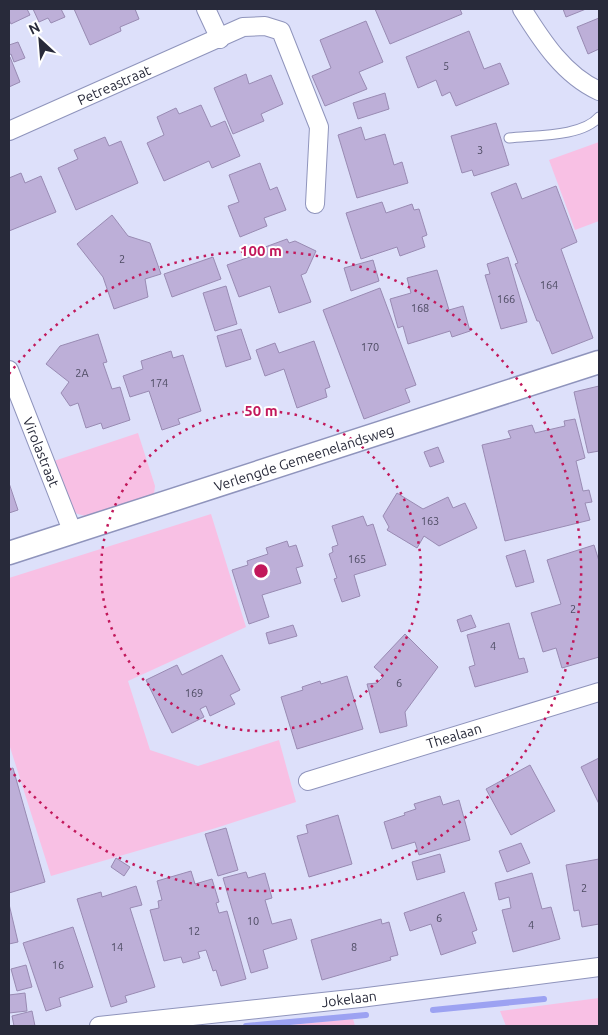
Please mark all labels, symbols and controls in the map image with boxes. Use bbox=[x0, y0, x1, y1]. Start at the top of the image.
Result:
north arrow bbox=[15, 15, 65, 65]
text: N bbox=[26, 19, 43, 38]
house number: 5 bbox=[443, 60, 449, 72]
street label: Petreastraat bbox=[75, 62, 153, 108]
house number: 3 bbox=[477, 144, 483, 156]
text: 100 m bbox=[240, 242, 282, 259]
house number: 2 bbox=[119, 253, 125, 265]
house number: 164 bbox=[540, 279, 558, 291]
house number: 166 bbox=[497, 293, 515, 305]
house number: 168 bbox=[411, 302, 429, 314]
house number: 170 bbox=[361, 341, 379, 353]
house number: 2A bbox=[75, 367, 90, 379]
house number: 174 bbox=[150, 377, 168, 389]
text: 50 m bbox=[244, 402, 278, 419]
street label: Virolastraat bbox=[20, 415, 62, 490]
street label: Verlengde Gemeenelandsweg bbox=[212, 421, 396, 495]
house number: 163 bbox=[421, 515, 439, 527]
house number: 165 bbox=[348, 553, 366, 565]
centre of rings bbox=[252, 562, 270, 580]
house number: 2 bbox=[570, 603, 576, 615]
house number: 4 bbox=[490, 640, 496, 652]
house number: 6 bbox=[396, 677, 402, 689]
house number: 169 bbox=[185, 687, 203, 699]
street label: Thealaan bbox=[425, 720, 483, 752]
house number: 2 bbox=[581, 882, 587, 894]
house number: 6 bbox=[436, 912, 442, 924]
house number: 10 bbox=[247, 915, 259, 927]
house number: 4 bbox=[528, 919, 534, 931]
house number: 12 bbox=[188, 925, 200, 937]
house number: 14 bbox=[111, 941, 123, 953]
house number: 8 bbox=[351, 941, 357, 953]
house number: 16 bbox=[52, 959, 64, 971]
street label: Jokelaan bbox=[320, 988, 378, 1010]

